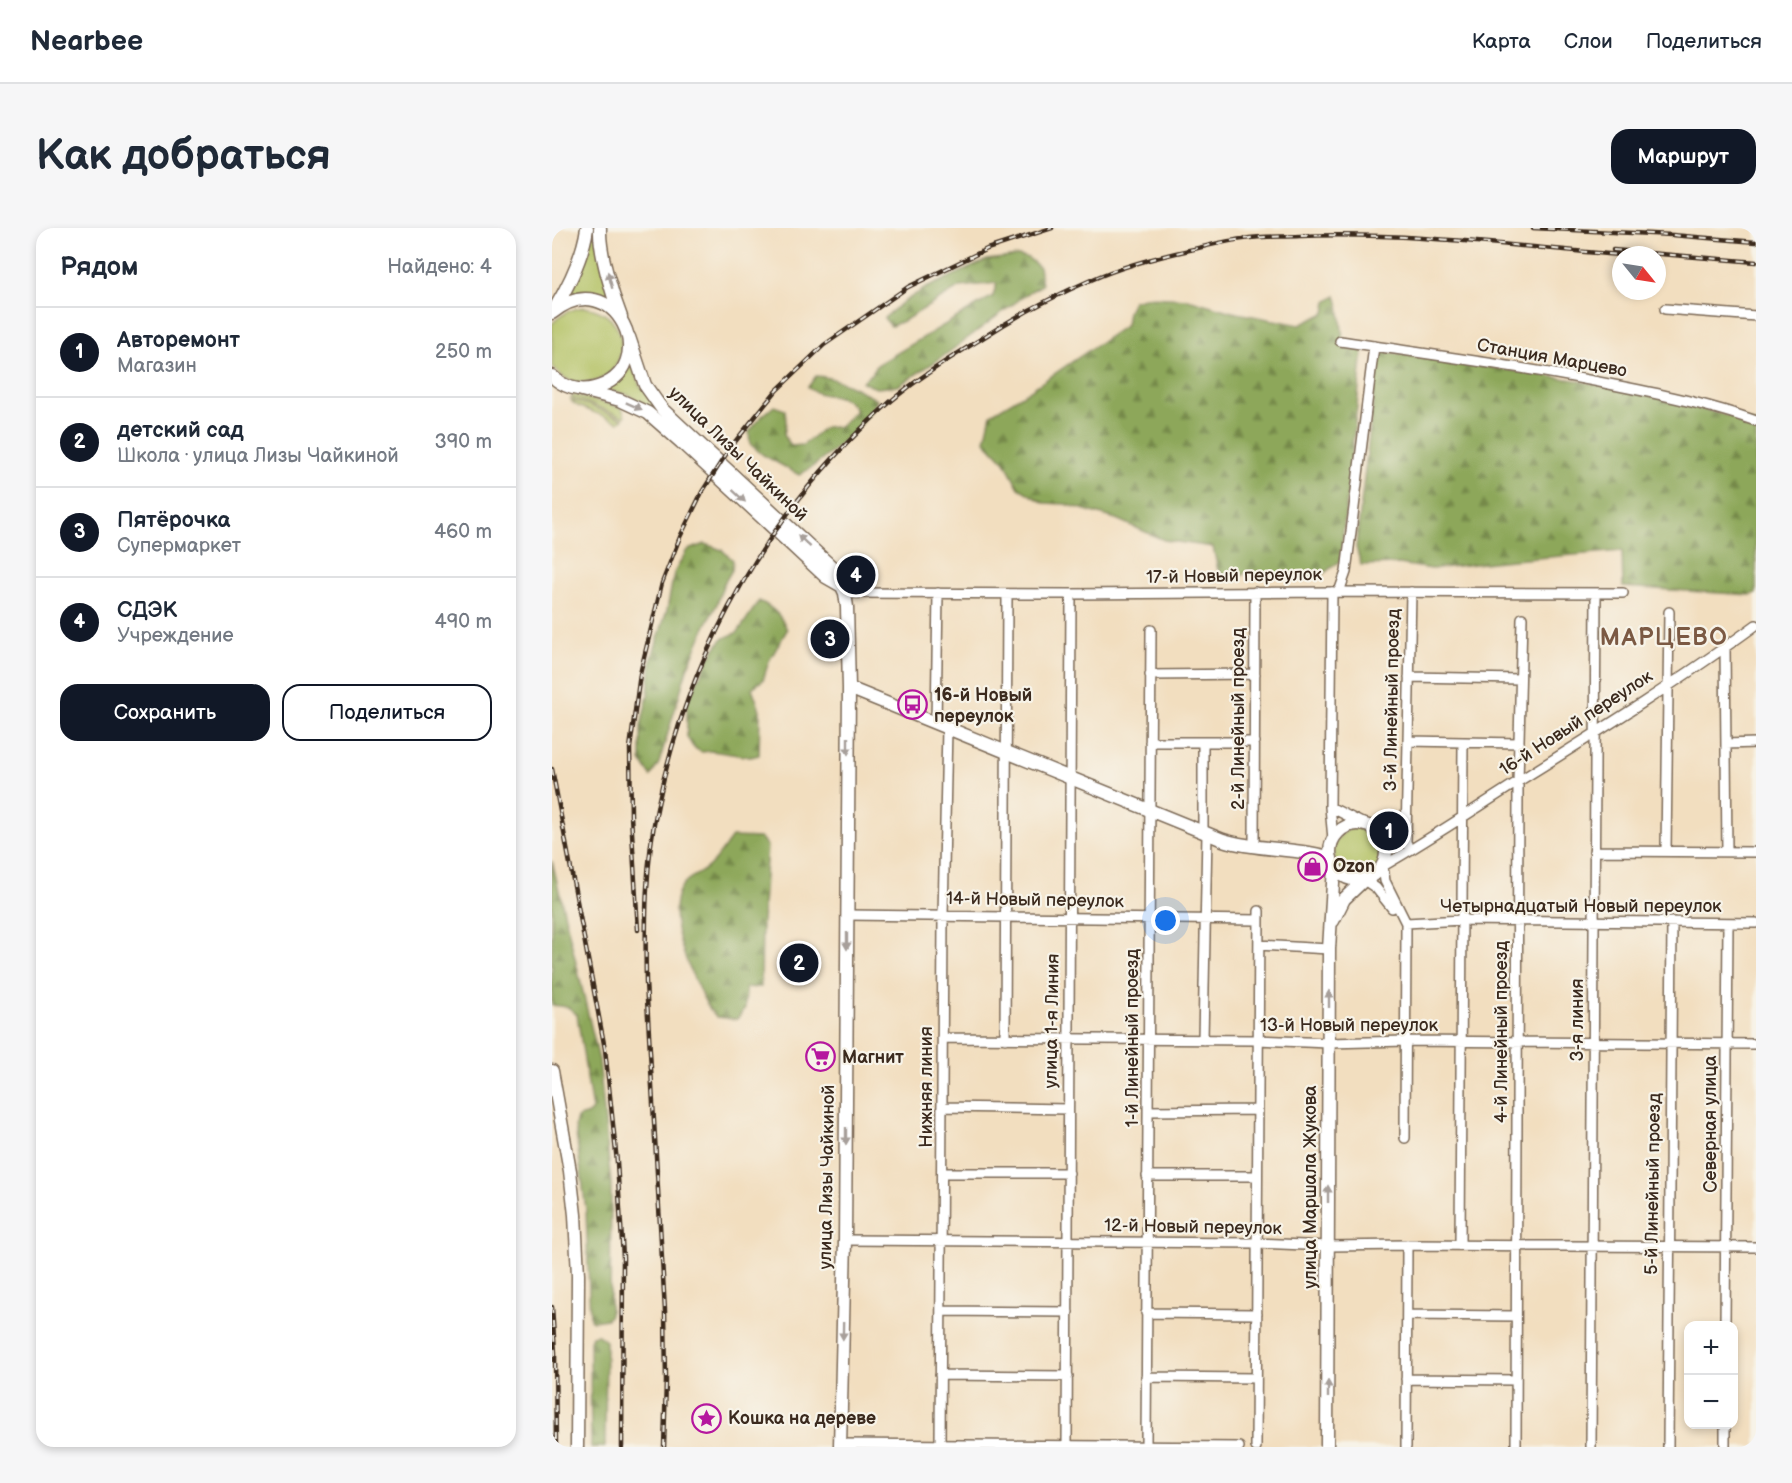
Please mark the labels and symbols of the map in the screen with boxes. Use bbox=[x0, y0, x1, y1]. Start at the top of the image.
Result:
north arrow bbox=[1612, 246, 1666, 300]
one-way arrow bbox=[604, 271, 614, 289]
street label: Станция Марцево bbox=[1475, 334, 1629, 382]
street label: улица Лизы Чайкиной bbox=[664, 382, 812, 526]
one-way arrow bbox=[625, 402, 642, 411]
one-way arrow bbox=[731, 489, 746, 502]
one-way arrow bbox=[796, 534, 811, 548]
pin: 4 bbox=[836, 552, 876, 598]
street label: 17-й Новый переулок bbox=[1146, 564, 1323, 588]
street label: 3-й Линейный проезд bbox=[1380, 608, 1404, 791]
pin: 3 bbox=[810, 616, 850, 662]
district label: МАРЦЕВО bbox=[1600, 623, 1728, 652]
street label: 2-й Линейный проезд bbox=[1228, 628, 1249, 810]
street label: 16-й Новый переулок bbox=[1496, 665, 1657, 780]
place label: 16-й Новый переулок bbox=[934, 685, 1032, 727]
bus stop icon: 16-й Новый переулок bbox=[897, 689, 929, 721]
one-way arrow bbox=[843, 737, 853, 756]
pin: 1 bbox=[1370, 808, 1408, 854]
shop icon: Ozon bbox=[1296, 850, 1328, 882]
place label: Ozon bbox=[1333, 856, 1375, 877]
street label: 14-й Новый переулок bbox=[946, 888, 1125, 912]
street label: Четырнадцатый Новый переулок bbox=[1440, 896, 1722, 917]
your location bbox=[1151, 906, 1180, 935]
one-way arrow bbox=[842, 932, 852, 951]
pin: 2 bbox=[780, 940, 818, 986]
street label: 4-й Линейный проезд bbox=[1491, 941, 1512, 1123]
street label: 1-й Линейный проезд bbox=[1122, 949, 1143, 1127]
street label: улица 1-я Линия bbox=[1040, 953, 1064, 1089]
street label: 3-я линия bbox=[1567, 978, 1588, 1062]
one-way arrow bbox=[1324, 989, 1334, 1008]
street label: 13-й Новый переулок bbox=[1260, 1015, 1438, 1036]
street label: Нижняя линия bbox=[916, 1026, 937, 1148]
supermarket icon: Магнит bbox=[805, 1041, 837, 1073]
place label: Магнит bbox=[842, 1047, 904, 1068]
street label: Северная улица bbox=[1700, 1055, 1721, 1193]
street label: улица Лизы Чайкиной bbox=[815, 1084, 839, 1270]
street label: улица Маршала Жукова bbox=[1300, 1085, 1321, 1289]
street label: 5-й Линейный проезд bbox=[1641, 1093, 1665, 1275]
one-way arrow bbox=[841, 1127, 851, 1146]
one-way arrow bbox=[1323, 1184, 1333, 1203]
street label: 12-й Новый переулок bbox=[1104, 1215, 1282, 1239]
one-way arrow bbox=[838, 1322, 847, 1341]
one-way arrow bbox=[1323, 1379, 1332, 1398]
place icon: Кошка на дереве bbox=[691, 1402, 723, 1434]
place label: Кошка на дереве bbox=[728, 1408, 876, 1429]

